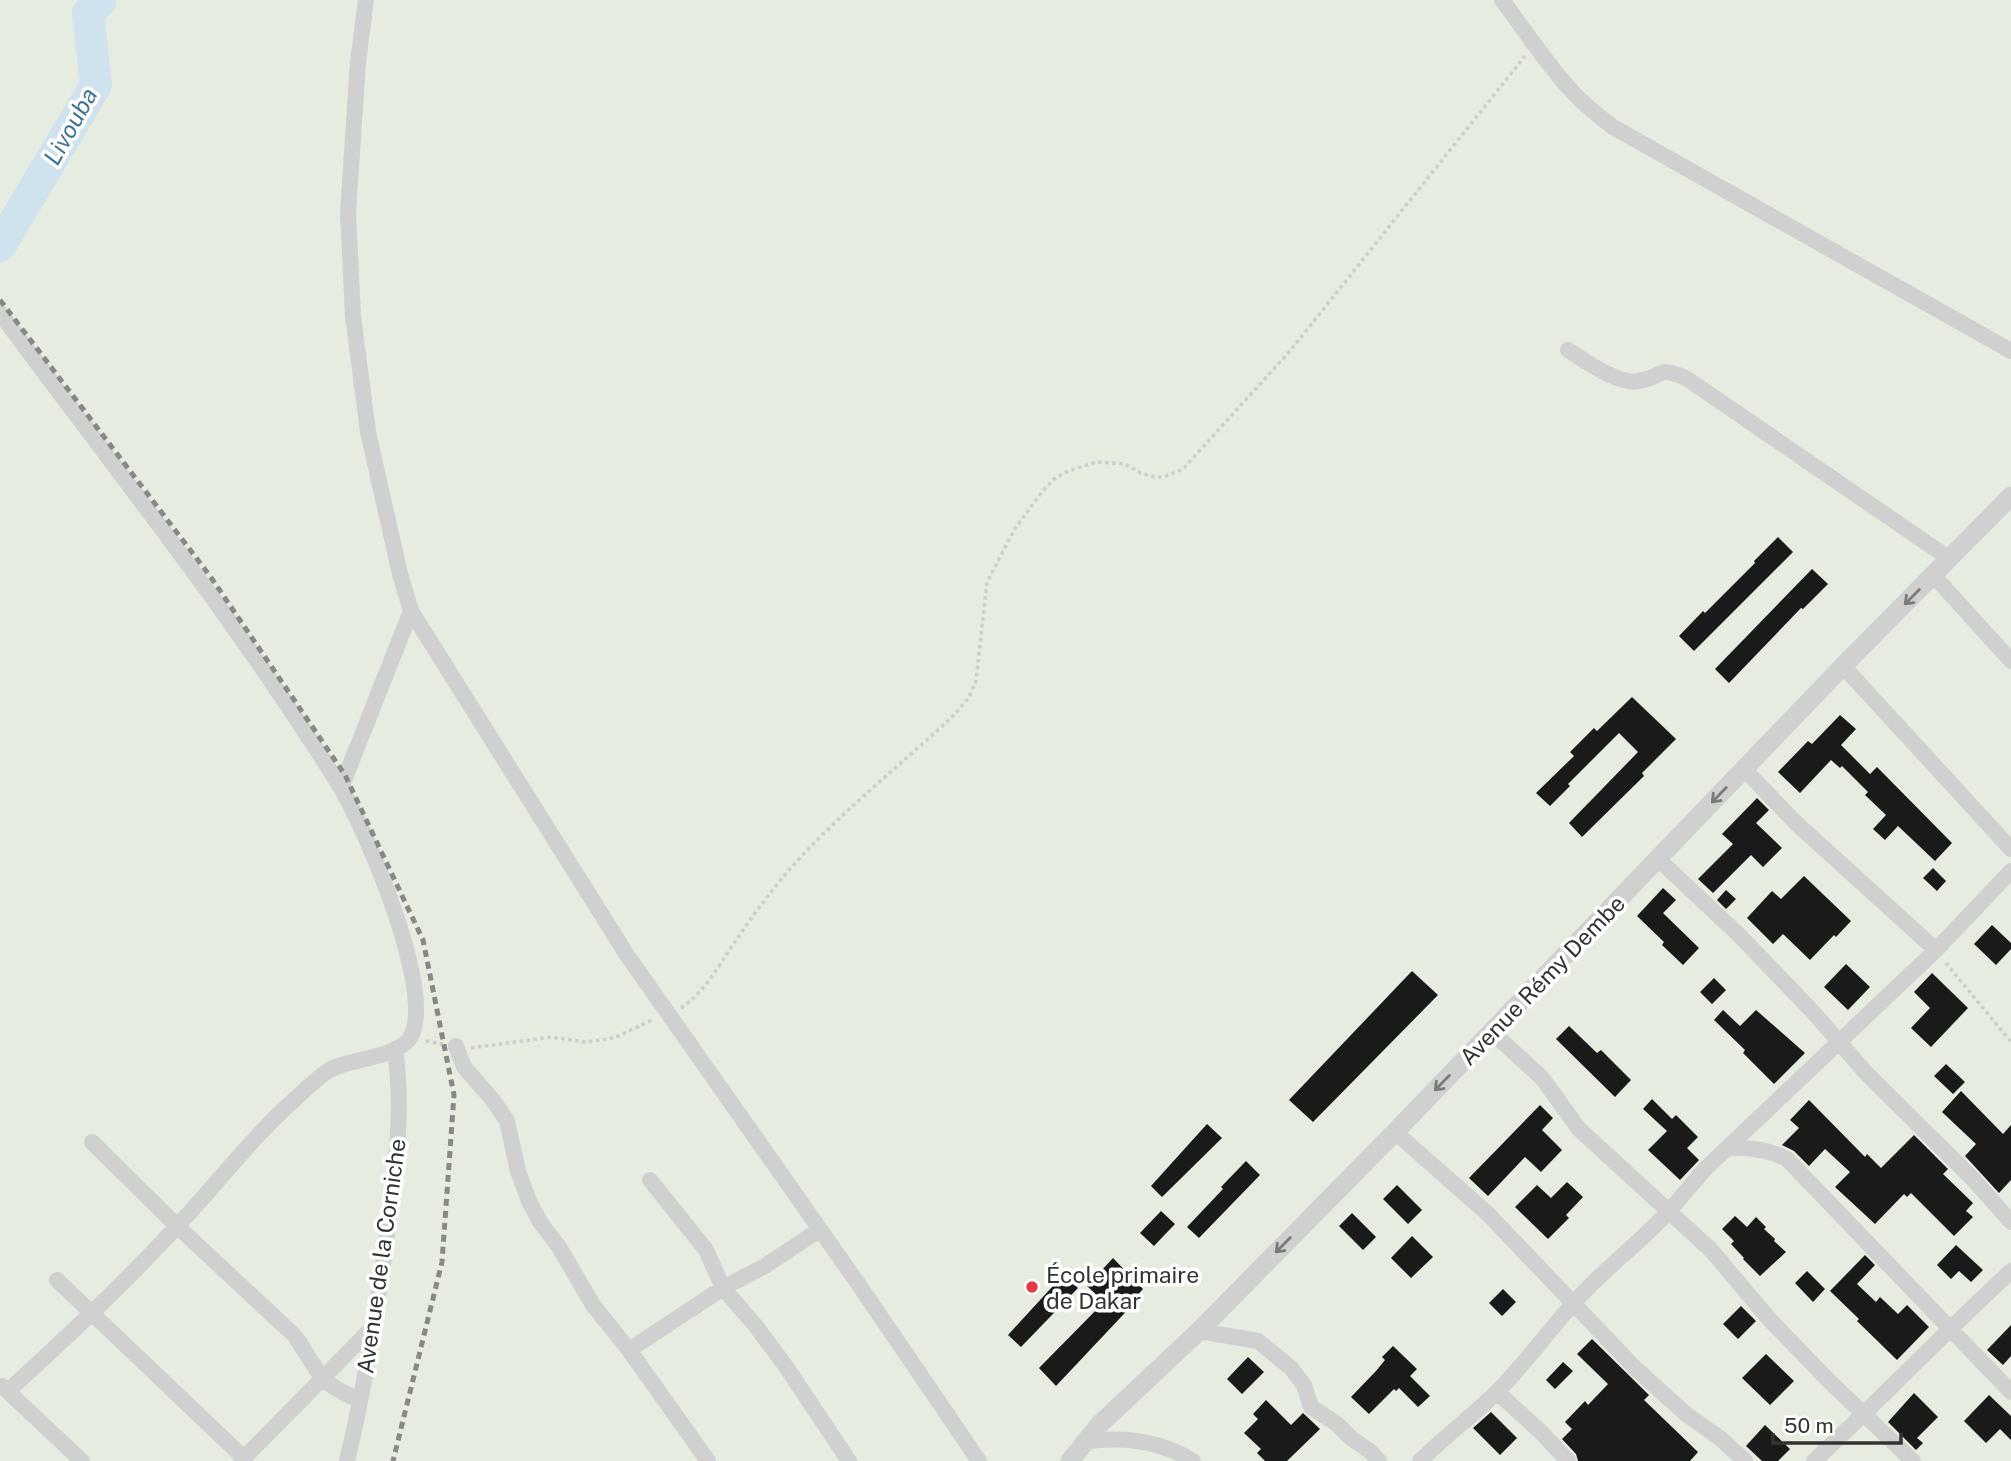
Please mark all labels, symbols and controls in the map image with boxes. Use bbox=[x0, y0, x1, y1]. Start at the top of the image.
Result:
water label: Livouba bbox=[37, 83, 103, 169]
one-way arrow bbox=[1904, 589, 1921, 606]
one-way arrow bbox=[1710, 786, 1727, 803]
street label: Avenue Rémy Dembe bbox=[1454, 889, 1630, 1071]
one-way arrow bbox=[1434, 1074, 1451, 1091]
street label: Avenue de la Corniche bbox=[351, 1137, 411, 1375]
one-way arrow bbox=[1275, 1237, 1292, 1254]
place label: École primaire de Dakar bbox=[1046, 1261, 1199, 1314]
marker: École primaire de Dakar bbox=[1024, 1279, 1040, 1295]
scale bar bbox=[1773, 1402, 1901, 1446]
text: 50 m bbox=[1784, 1413, 1834, 1438]

